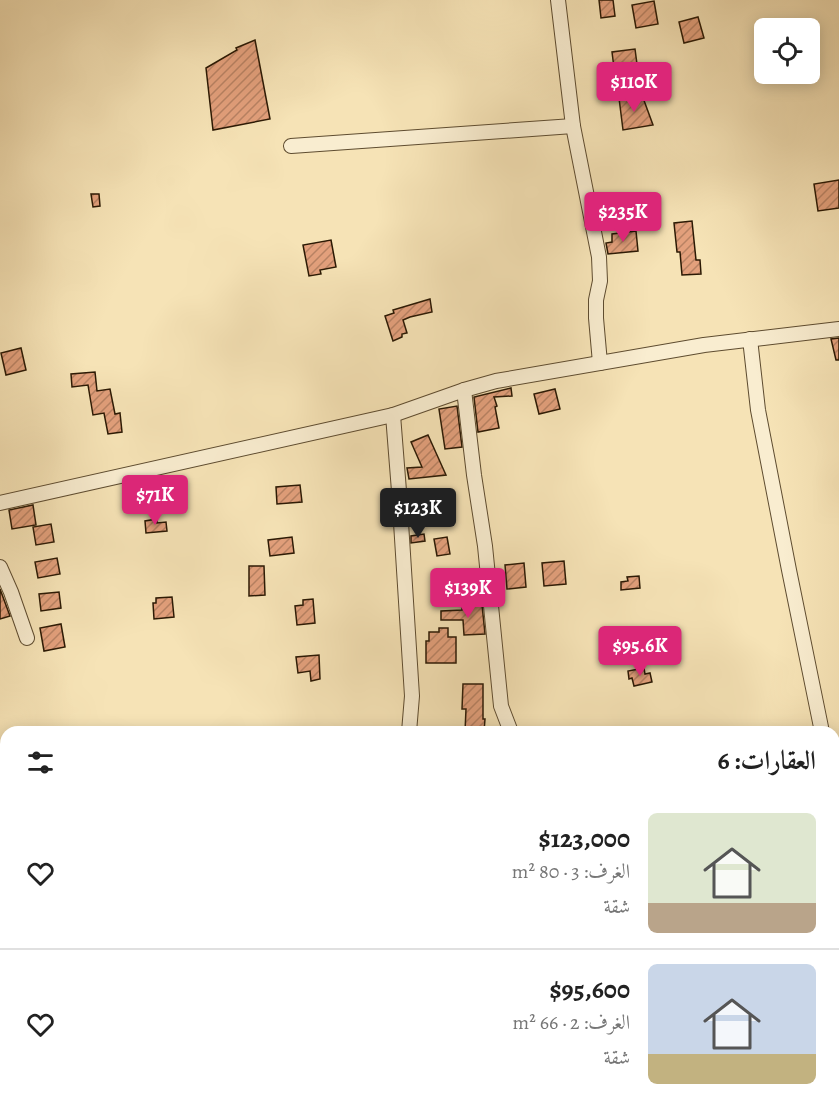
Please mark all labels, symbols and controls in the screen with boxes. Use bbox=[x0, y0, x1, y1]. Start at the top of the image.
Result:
map controls bbox=[754, 18, 820, 84]
button: locate bbox=[754, 18, 820, 84]
pin: $110K bbox=[592, 62, 676, 113]
text: $110K bbox=[611, 68, 657, 95]
pin: $235K bbox=[581, 192, 665, 243]
text: $235K bbox=[598, 198, 648, 225]
pin: $71K bbox=[119, 475, 191, 526]
text: $71K bbox=[136, 481, 174, 508]
pin: $123K bbox=[376, 488, 460, 539]
text: $123K bbox=[394, 494, 442, 521]
pin: $139K bbox=[426, 568, 510, 619]
text: $139K bbox=[444, 574, 492, 601]
pin: $95.6K bbox=[591, 626, 689, 677]
text: $95.6K bbox=[612, 632, 668, 659]
text: العقارات: 6 bbox=[718, 743, 816, 778]
icon: filters bbox=[24, 746, 57, 779]
text: $123,000 bbox=[539, 821, 630, 856]
icon: home bbox=[696, 837, 768, 909]
icon: heart bbox=[24, 857, 57, 890]
text: الغرف: 3 · 80 m² bbox=[512, 858, 630, 885]
text: شقة bbox=[604, 893, 630, 920]
text: $95,600 bbox=[549, 972, 630, 1007]
icon: home bbox=[696, 988, 768, 1060]
icon: heart bbox=[24, 1008, 57, 1041]
text: الغرف: 2 · 66 m² bbox=[513, 1009, 630, 1036]
text: شقة bbox=[604, 1044, 630, 1071]

